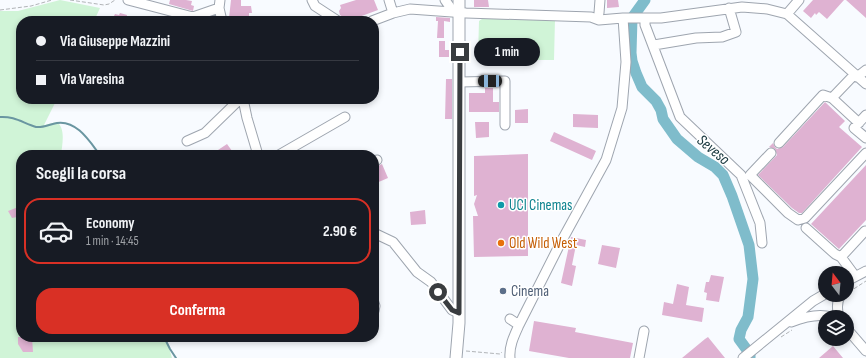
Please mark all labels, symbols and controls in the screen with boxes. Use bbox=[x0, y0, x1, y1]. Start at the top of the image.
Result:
text: Via Giuseppe Mazzini bbox=[60, 32, 170, 51]
callout: 1 min bbox=[474, 38, 540, 66]
route end bbox=[451, 43, 469, 61]
text: 1 min bbox=[495, 44, 519, 60]
text: Via Varesina bbox=[60, 70, 124, 89]
car bbox=[478, 75, 502, 87]
water label: Seveso bbox=[693, 131, 734, 170]
text: Scegli la corsa bbox=[36, 163, 126, 184]
place label: UCI Cinemas bbox=[509, 196, 572, 215]
marker: UCI Cinemas bbox=[496, 200, 506, 210]
icon: car bbox=[38, 213, 74, 249]
text: Economy bbox=[86, 214, 135, 233]
text: 2.90 € bbox=[323, 222, 357, 241]
text: 1 min · 14:45 bbox=[86, 233, 139, 249]
place label: Old Wild West bbox=[509, 234, 578, 253]
marker: Old Wild West bbox=[496, 238, 506, 248]
north arrow bbox=[818, 266, 854, 302]
map controls bbox=[818, 266, 854, 346]
place label: Cinema bbox=[511, 282, 549, 301]
route start bbox=[429, 283, 447, 301]
marker: Cinema bbox=[498, 286, 508, 296]
button: Conferma bbox=[36, 288, 359, 334]
button: layers bbox=[818, 310, 854, 346]

